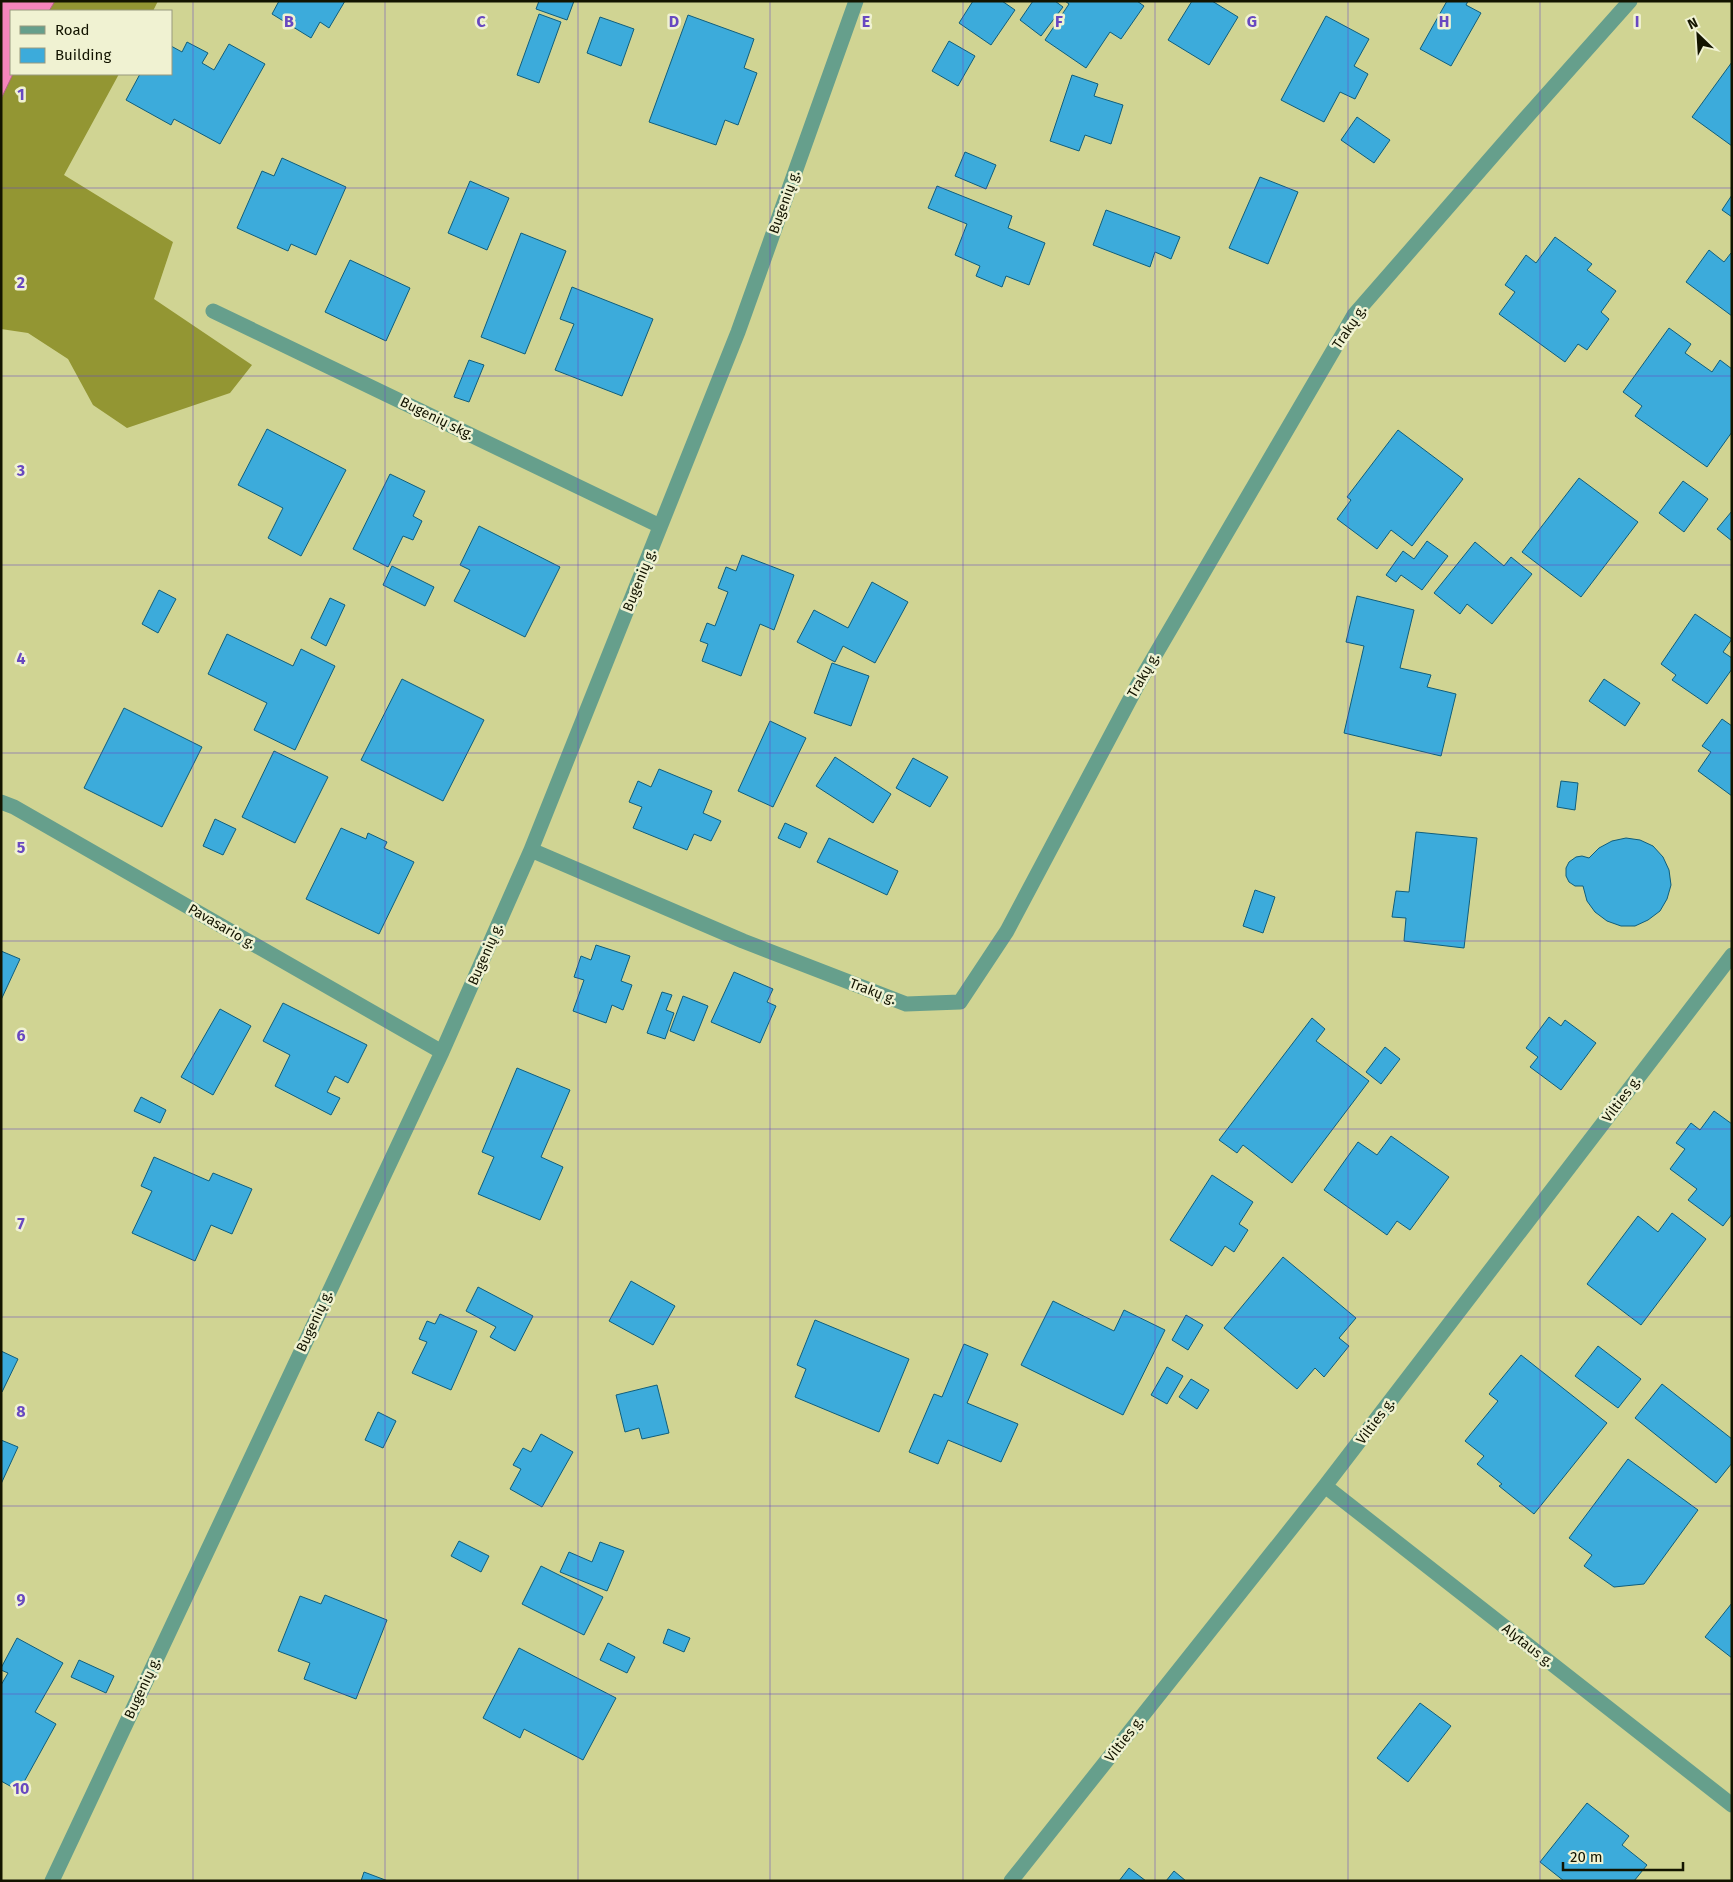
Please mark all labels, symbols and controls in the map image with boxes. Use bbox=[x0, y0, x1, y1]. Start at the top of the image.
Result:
legend bbox=[10, 10, 172, 75]
north arrow bbox=[1673, 10, 1723, 60]
text: B bbox=[284, 12, 294, 31]
text: C bbox=[476, 12, 486, 31]
text: D bbox=[669, 12, 679, 31]
text: E bbox=[862, 12, 870, 31]
text: F bbox=[1055, 12, 1063, 31]
text: G bbox=[1247, 12, 1257, 31]
text: H bbox=[1439, 12, 1449, 31]
text: I bbox=[1635, 12, 1639, 31]
text: N bbox=[1685, 14, 1701, 33]
text: Road bbox=[55, 21, 90, 39]
text: Building bbox=[55, 46, 111, 64]
text: 1 bbox=[17, 85, 25, 104]
street label: Bugenių g. bbox=[765, 168, 804, 236]
text: 2 bbox=[17, 273, 25, 292]
street label: Trakų g. bbox=[1329, 302, 1370, 352]
street label: Bugenių skg. bbox=[397, 393, 476, 444]
text: 3 bbox=[16, 461, 25, 480]
street label: Bugenių g. bbox=[619, 546, 660, 614]
text: 4 bbox=[16, 649, 26, 668]
street label: Trakų g. bbox=[1124, 650, 1163, 701]
text: 5 bbox=[17, 838, 26, 857]
street label: Pavasario g. bbox=[185, 900, 258, 952]
street label: Bugenių g. bbox=[464, 921, 507, 988]
street label: Trakų g. bbox=[847, 975, 899, 1008]
text: 6 bbox=[16, 1026, 26, 1045]
street label: Vilties g. bbox=[1599, 1073, 1644, 1126]
text: 7 bbox=[17, 1214, 25, 1233]
street label: Bugenių g. bbox=[293, 1288, 336, 1355]
street label: Vilties g. bbox=[1353, 1395, 1398, 1448]
text: 8 bbox=[16, 1402, 26, 1421]
text: 9 bbox=[17, 1590, 26, 1609]
street label: Alytaus g. bbox=[1499, 1620, 1557, 1671]
street label: Bugenių g. bbox=[121, 1655, 164, 1722]
street label: Vilties g. bbox=[1101, 1713, 1148, 1766]
text: 10 bbox=[13, 1779, 29, 1798]
scale bar bbox=[1563, 1840, 1683, 1872]
text: 20 m bbox=[1570, 1848, 1603, 1866]

